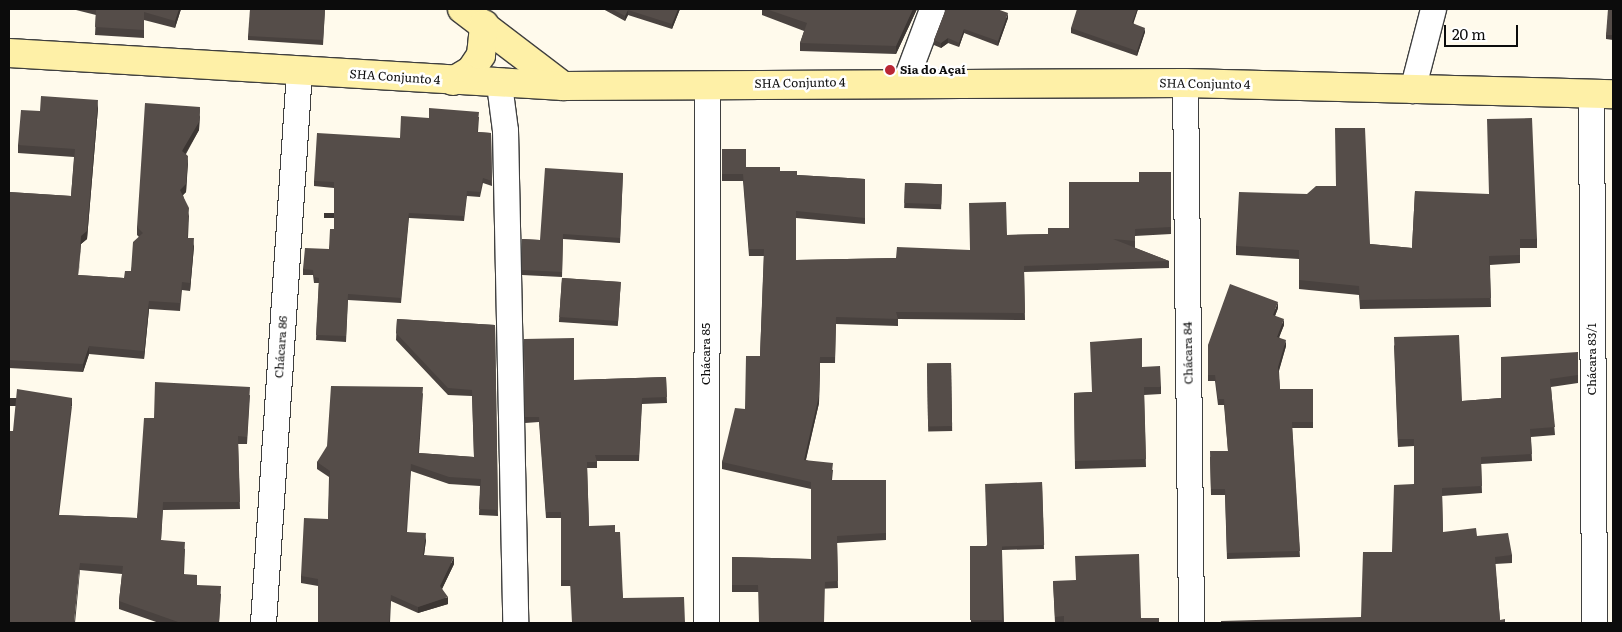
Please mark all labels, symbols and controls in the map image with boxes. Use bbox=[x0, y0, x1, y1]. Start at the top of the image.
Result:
scale bar bbox=[1447, 15, 1521, 47]
text: 20 m bbox=[1452, 22, 1486, 45]
place label: Sia do Açaí bbox=[900, 63, 966, 77]
marker: Sia do Açaí bbox=[884, 64, 896, 76]
street label: SHA Conjunto 4 bbox=[349, 67, 441, 87]
street label: SHA Conjunto 4 bbox=[754, 75, 846, 91]
street label: SHA Conjunto 4 bbox=[1159, 76, 1251, 92]
street label: Chácara 86 bbox=[272, 315, 290, 379]
street label: Chácara 84 bbox=[1180, 322, 1196, 384]
street label: Chácara 85 bbox=[699, 323, 713, 385]
street label: Chácara 83/1 bbox=[1585, 323, 1599, 395]

